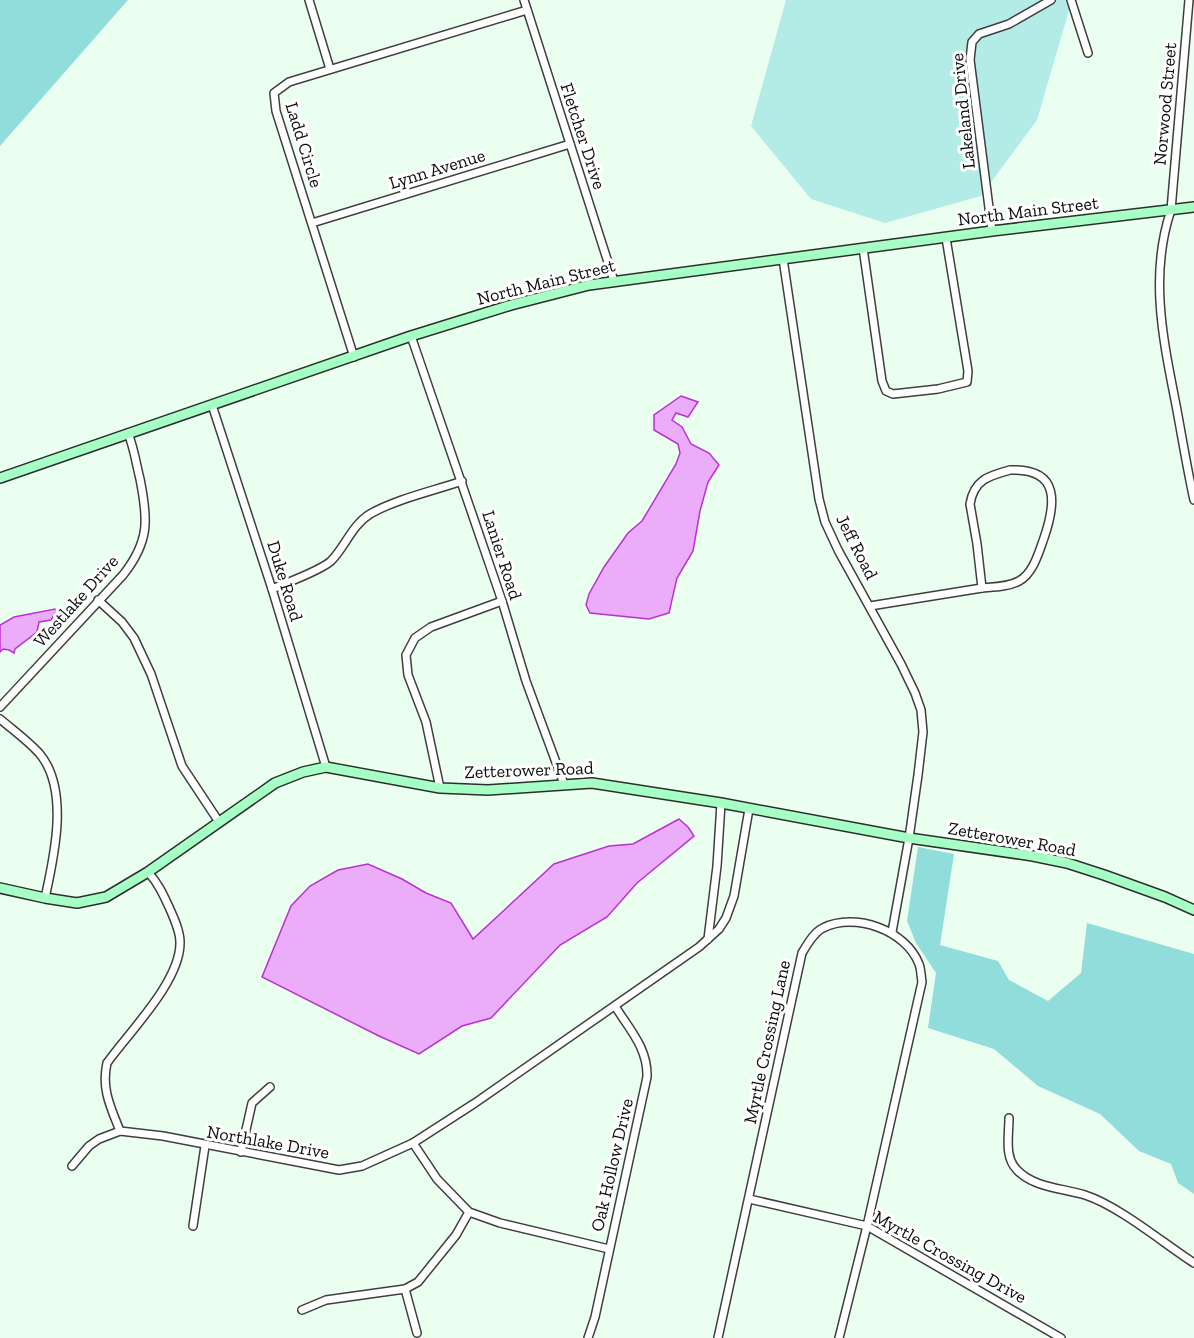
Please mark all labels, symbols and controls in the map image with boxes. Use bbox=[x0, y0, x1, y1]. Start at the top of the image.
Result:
street label: Norwood Street bbox=[1149, 41, 1181, 166]
street label: Lakeland Drive bbox=[946, 52, 980, 170]
street label: Fletcher Drive bbox=[555, 80, 611, 192]
street label: Ladd Circle bbox=[281, 100, 327, 190]
street label: Lynn Avenue bbox=[386, 144, 488, 194]
street label: North Main Street bbox=[956, 191, 1100, 231]
street label: North Main Street bbox=[475, 254, 618, 310]
street label: Lanier Road bbox=[477, 508, 527, 602]
street label: Jeff Road bbox=[831, 511, 883, 583]
street label: Duke Road bbox=[262, 538, 308, 624]
street label: Westlake Drive bbox=[29, 550, 123, 652]
street label: Zetterower Road bbox=[464, 757, 594, 783]
street label: Zetterower Road bbox=[946, 817, 1078, 861]
street label: Myrtle Crossing Lane bbox=[739, 958, 795, 1126]
street label: Oak Hollow Drive bbox=[586, 1096, 638, 1234]
street label: Northlake Drive bbox=[205, 1120, 331, 1164]
street label: Myrtle Crossing Drive bbox=[869, 1206, 1031, 1308]

